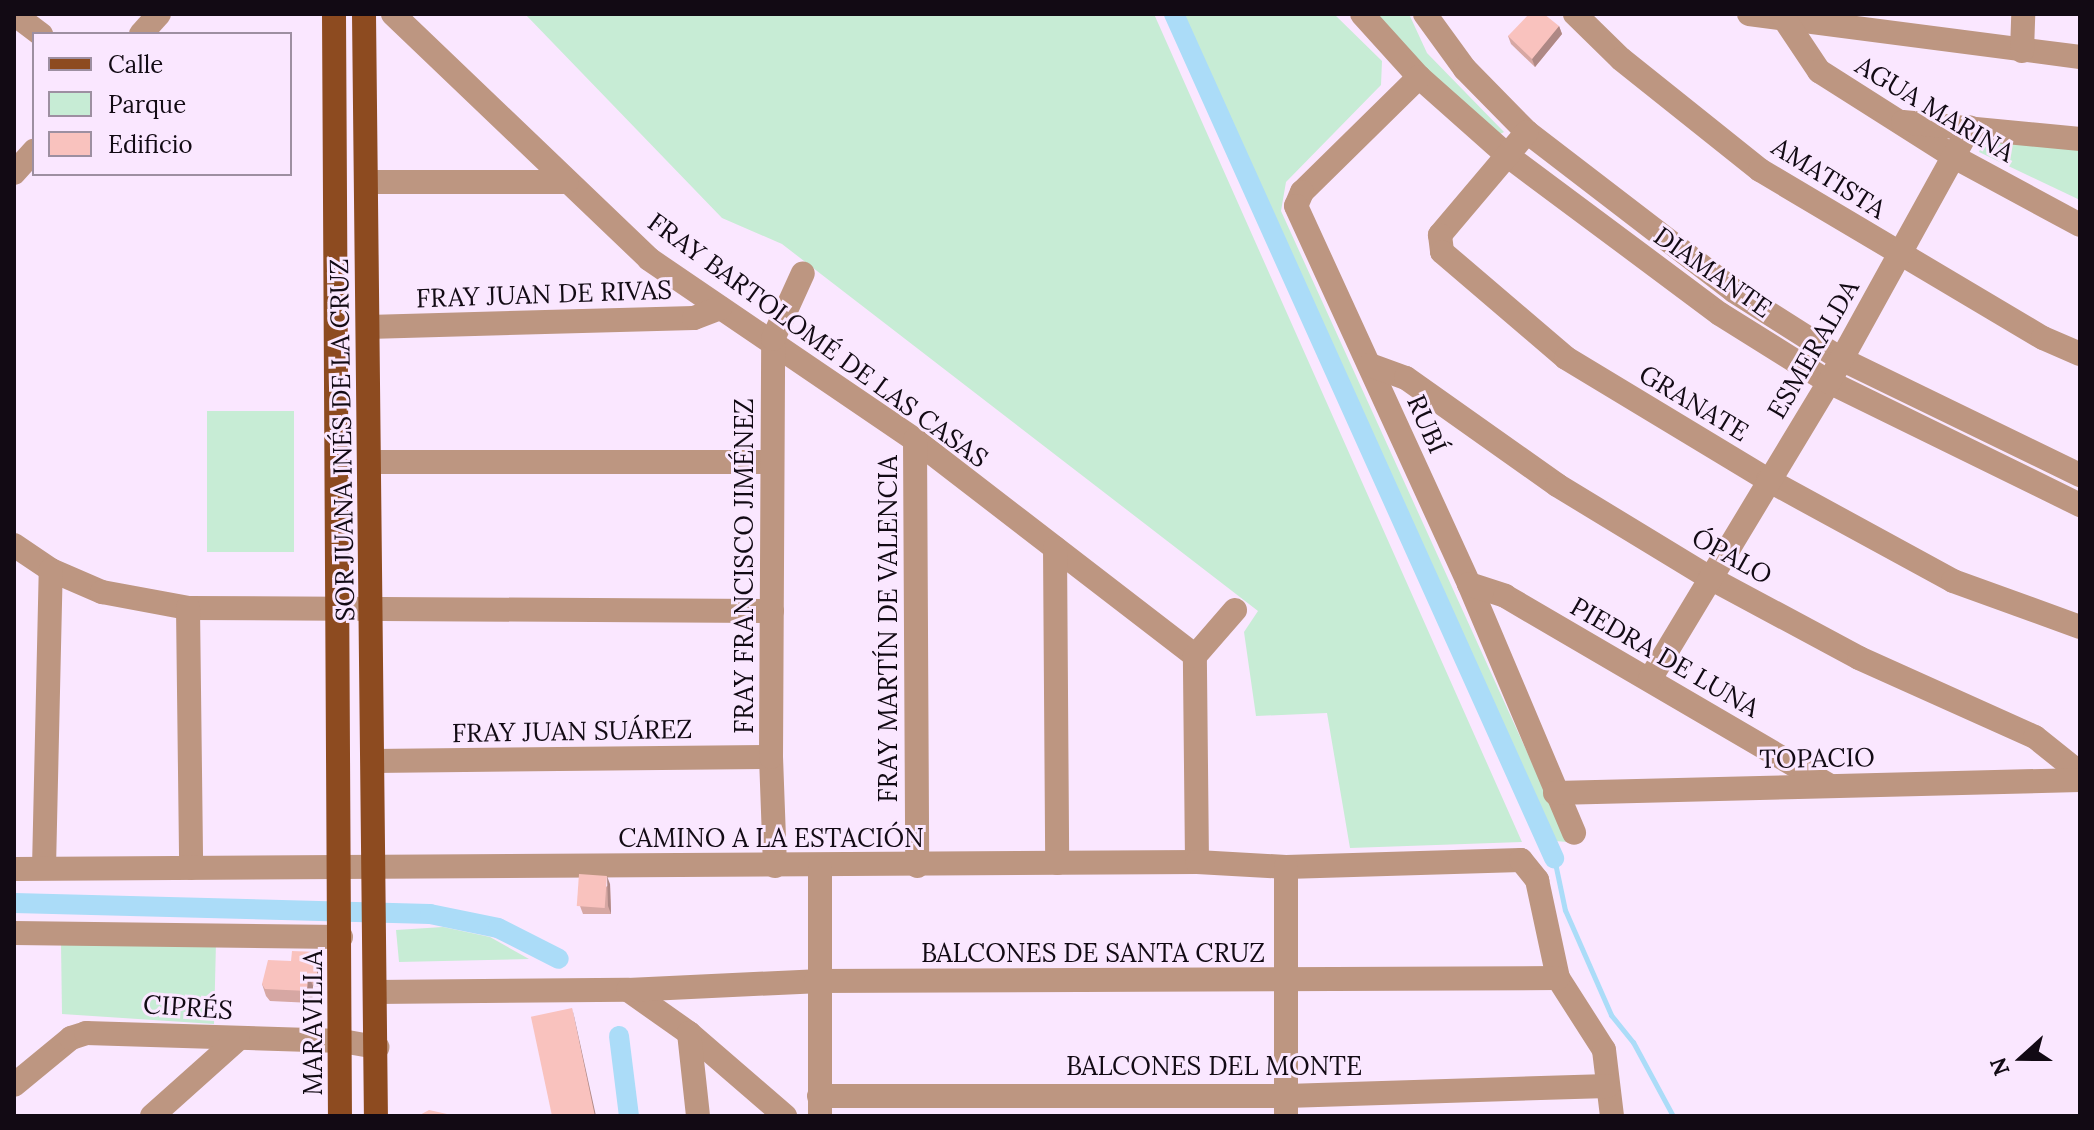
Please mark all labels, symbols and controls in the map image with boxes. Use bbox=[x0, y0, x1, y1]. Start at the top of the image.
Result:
legend bbox=[32, 32, 292, 176]
text: Calle bbox=[108, 49, 163, 80]
street label: AGUA MARINA bbox=[1850, 49, 2020, 169]
text: Parque bbox=[108, 89, 186, 120]
text: Edificio bbox=[108, 129, 193, 160]
street label: AMATISTA bbox=[1766, 131, 1892, 225]
street label: FRAY BARTOLOMÉ DE LAS CASAS bbox=[642, 206, 994, 474]
street label: DIAMANTE bbox=[1648, 220, 1778, 324]
street label: SOR JUANA INÉS DE LA CRUZ bbox=[323, 258, 361, 622]
street label: FRAY JUAN DE RIVAS bbox=[415, 274, 673, 314]
street label: ESMERALDA bbox=[1761, 274, 1865, 424]
street label: GRANATE bbox=[1634, 358, 1754, 448]
street label: RUBÍ bbox=[1400, 390, 1454, 458]
street label: FRAY FRANCISCO JIMÉNEZ bbox=[728, 398, 760, 734]
street label: FRAY MARTÍN DE VALENCIA bbox=[872, 455, 904, 803]
street label: ÓPALO bbox=[1687, 521, 1777, 591]
street label: PIEDRA DE LUNA bbox=[1565, 590, 1765, 724]
street label: FRAY JUAN SUÁREZ bbox=[452, 713, 692, 749]
street label: TOPACIO bbox=[1759, 741, 1875, 775]
street label: CAMINO A LA ESTACIÓN bbox=[618, 822, 924, 854]
street label: BALCONES DE SANTA CRUZ bbox=[921, 937, 1265, 969]
street label: MARAVILLA bbox=[297, 950, 329, 1096]
street label: CIPRÉS bbox=[142, 988, 234, 1026]
north arrow bbox=[1982, 1018, 2062, 1098]
street label: BALCONES DEL MONTE bbox=[1066, 1050, 1362, 1082]
text: N bbox=[1983, 1054, 2016, 1080]

